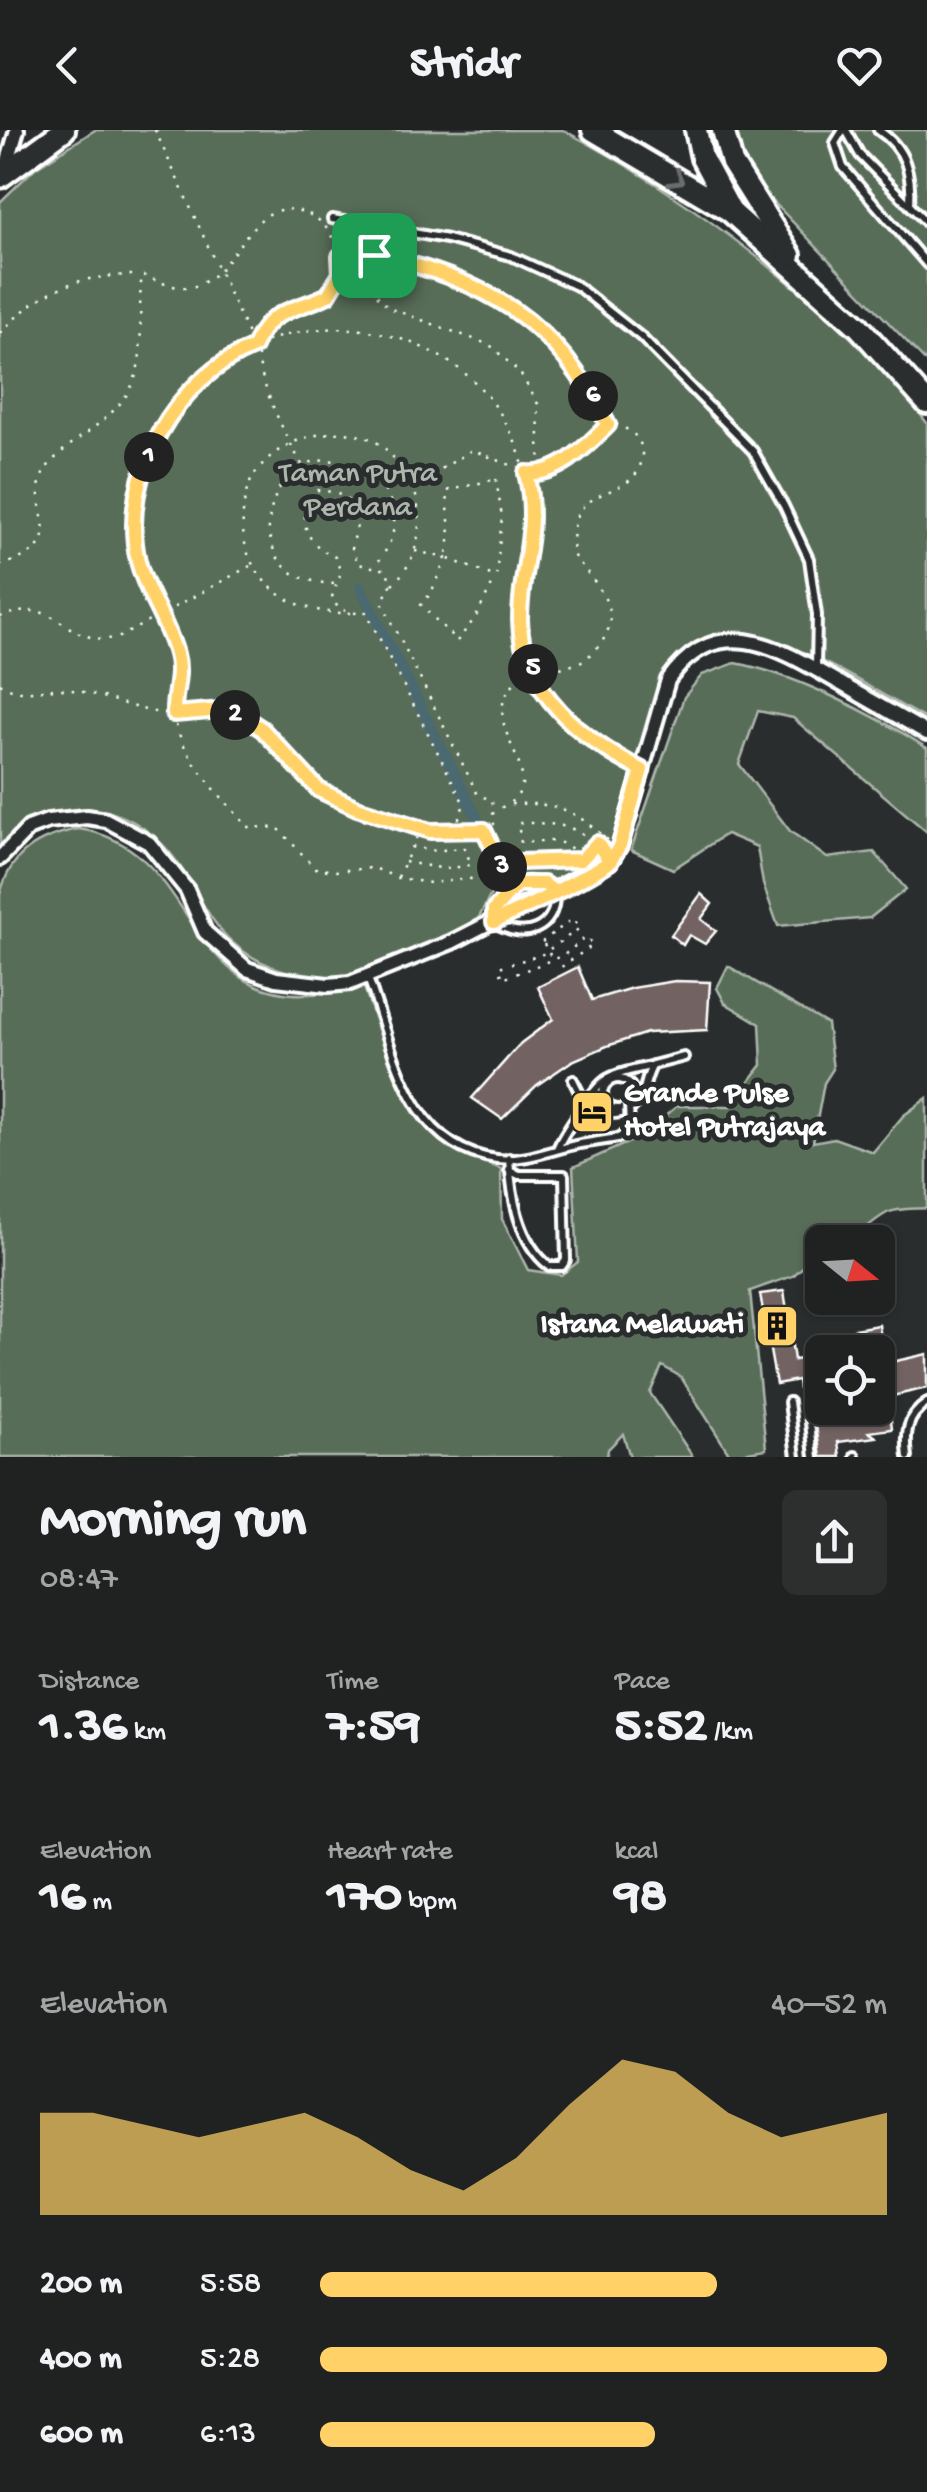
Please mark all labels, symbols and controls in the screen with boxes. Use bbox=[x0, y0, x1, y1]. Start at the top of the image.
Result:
icon: back bbox=[40, 38, 95, 93]
icon: heart bbox=[832, 38, 887, 93]
text: Stridr bbox=[410, 39, 517, 92]
one-way arrow bbox=[666, 167, 684, 186]
pin bbox=[332, 213, 417, 298]
icon: arrive bbox=[347, 228, 402, 283]
pin: 6 bbox=[568, 371, 618, 421]
text: 6 bbox=[586, 379, 600, 412]
pin: 1 bbox=[124, 432, 174, 482]
text: 1 bbox=[143, 440, 155, 473]
park label: Taman Putra Perdana bbox=[277, 458, 438, 527]
pin: 5 bbox=[508, 644, 558, 694]
text: 5 bbox=[526, 652, 540, 685]
pin: 2 bbox=[210, 690, 260, 740]
text: 2 bbox=[228, 698, 242, 731]
pin: 3 bbox=[477, 842, 527, 892]
text: 3 bbox=[495, 850, 509, 883]
place label: Grande Pulse Hotel Putrajaya bbox=[624, 1078, 826, 1147]
hotel icon: Grande Pulse Hotel Putrajaya bbox=[569, 1089, 615, 1135]
north arrow bbox=[805, 1225, 895, 1315]
map controls bbox=[805, 1225, 895, 1425]
building icon: Istana Melawati bbox=[754, 1303, 800, 1349]
place label: Istana Melawati bbox=[541, 1309, 744, 1344]
button: locate bbox=[805, 1335, 895, 1425]
button: share bbox=[782, 1490, 887, 1595]
text: Morning run bbox=[40, 1491, 306, 1555]
text: 08:47 bbox=[40, 1561, 118, 1599]
text: Distance bbox=[40, 1666, 139, 1699]
text: Time bbox=[327, 1666, 379, 1699]
text: Pace bbox=[615, 1666, 670, 1699]
text: 1.36 bbox=[40, 1699, 127, 1758]
text: 7:59 bbox=[327, 1699, 420, 1758]
text: 5:52 bbox=[615, 1699, 707, 1758]
text: km bbox=[127, 1716, 166, 1749]
text: /km bbox=[707, 1716, 753, 1749]
text: Elevation bbox=[40, 1836, 151, 1869]
text: Heart rate bbox=[327, 1836, 453, 1869]
text: kcal bbox=[615, 1836, 658, 1869]
text: 16 bbox=[40, 1869, 86, 1928]
text: 170 bbox=[327, 1869, 402, 1928]
text: 98 bbox=[615, 1869, 667, 1928]
text: m bbox=[86, 1886, 112, 1919]
text: bpm bbox=[402, 1886, 457, 1919]
text: Elevation bbox=[40, 1987, 167, 2025]
text: 40–52 m bbox=[771, 1987, 887, 2025]
text: 200 m bbox=[40, 2266, 122, 2304]
text: 5:58 bbox=[200, 2266, 261, 2304]
text: 400 m bbox=[40, 2341, 122, 2379]
text: 5:28 bbox=[200, 2341, 260, 2379]
text: 600 m bbox=[40, 2416, 123, 2454]
text: 6:13 bbox=[200, 2416, 256, 2454]

